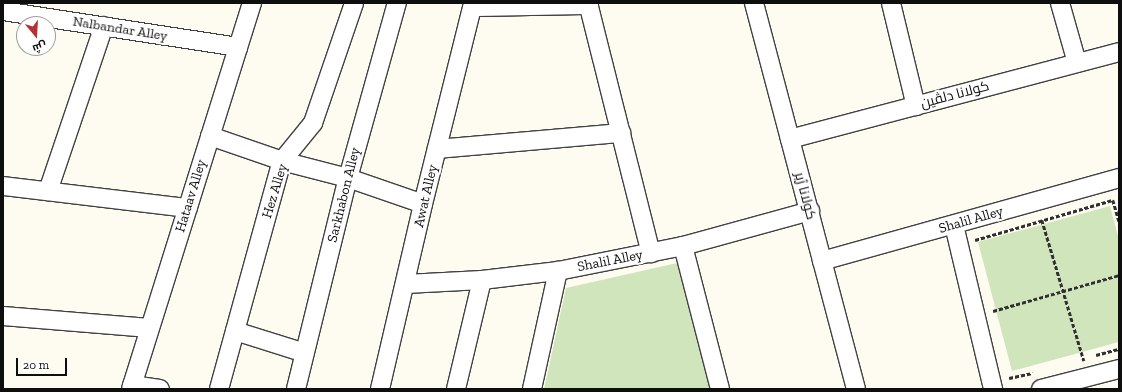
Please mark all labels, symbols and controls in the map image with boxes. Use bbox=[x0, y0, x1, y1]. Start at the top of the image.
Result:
street label: Nalbandar Alley bbox=[71, 13, 169, 45]
north arrow bbox=[16, 16, 56, 56]
text: ش bbox=[31, 39, 48, 55]
street label: کولانا دلڤین bbox=[919, 78, 991, 112]
street label: Sarkhabon Alley bbox=[324, 146, 364, 244]
street label: Hataav Alley bbox=[172, 157, 210, 235]
street label: Hez Alley bbox=[259, 162, 291, 220]
street label: Awat Alley bbox=[411, 163, 441, 229]
street label: کولانا ژیر bbox=[791, 170, 819, 222]
street label: Shalil Alley bbox=[937, 203, 1005, 237]
street label: Shalil Alley bbox=[576, 246, 644, 276]
scale bar bbox=[18, 350, 69, 376]
text: 20 m bbox=[23, 358, 49, 372]

